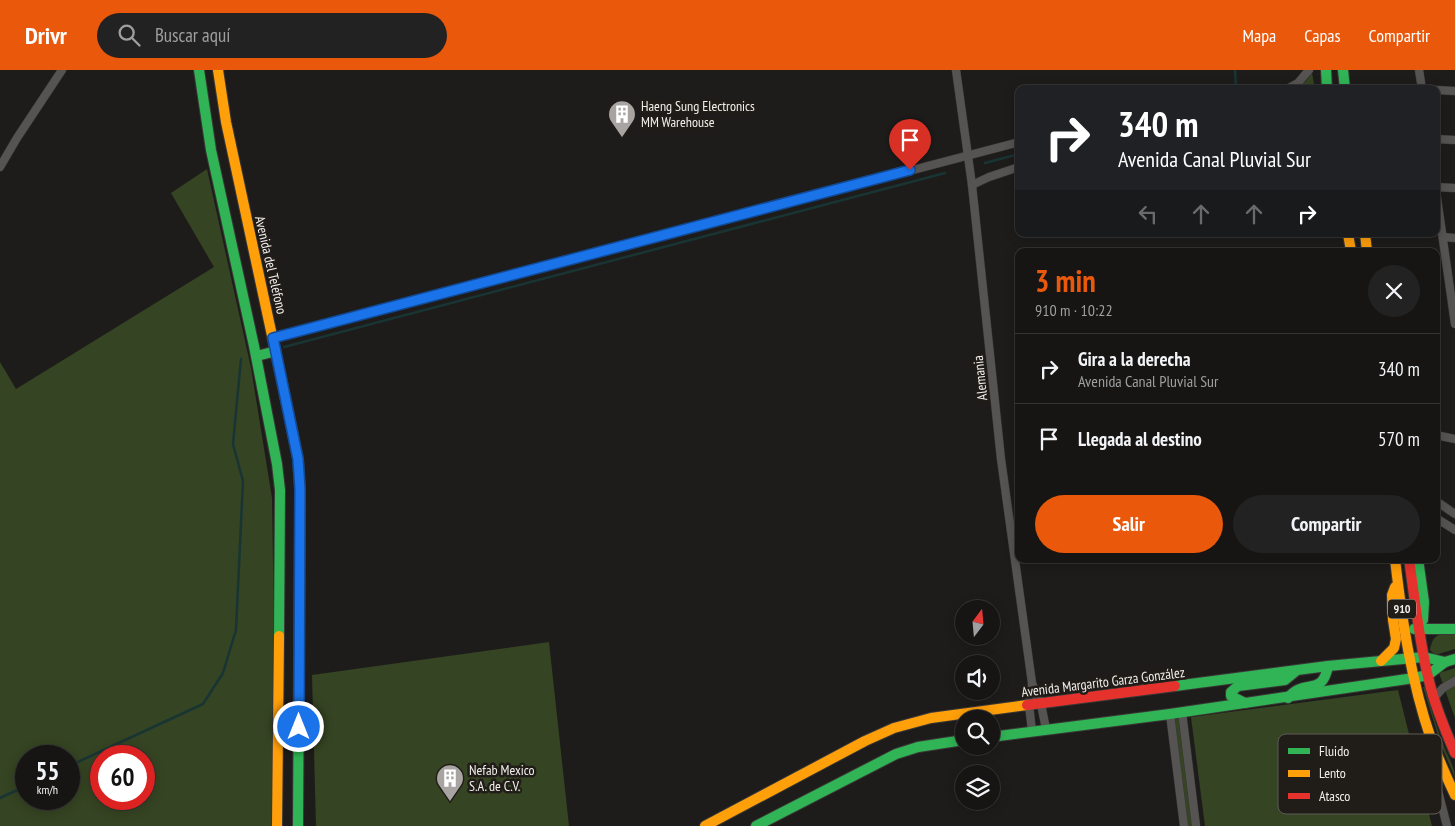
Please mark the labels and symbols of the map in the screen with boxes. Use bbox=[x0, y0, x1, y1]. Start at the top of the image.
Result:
place label: Haeng Sung Electronics MM Warehouse bbox=[641, 97, 755, 131]
building icon: Haeng Sung Electronics MM Warehouse bbox=[607, 99, 637, 138]
pin bbox=[889, 119, 931, 170]
street label: Avenida del Teléfono bbox=[251, 214, 291, 316]
street label: Alemania bbox=[969, 355, 991, 401]
north arrow bbox=[955, 600, 1000, 645]
road number: 910 bbox=[1388, 600, 1416, 618]
street label: Avenida Margarito Garza González bbox=[1020, 663, 1186, 701]
position arrow bbox=[272, 700, 324, 752]
legend bbox=[1278, 734, 1442, 814]
text: Fluido bbox=[1319, 742, 1349, 760]
speed limit sign: 60 bbox=[90, 745, 155, 810]
place label: Nefab Mexico S.A. de C.V. bbox=[469, 761, 535, 795]
building icon: Nefab Mexico S.A. de C.V. bbox=[435, 763, 465, 802]
text: Lento bbox=[1319, 764, 1346, 782]
text: Atasco bbox=[1319, 787, 1350, 805]

